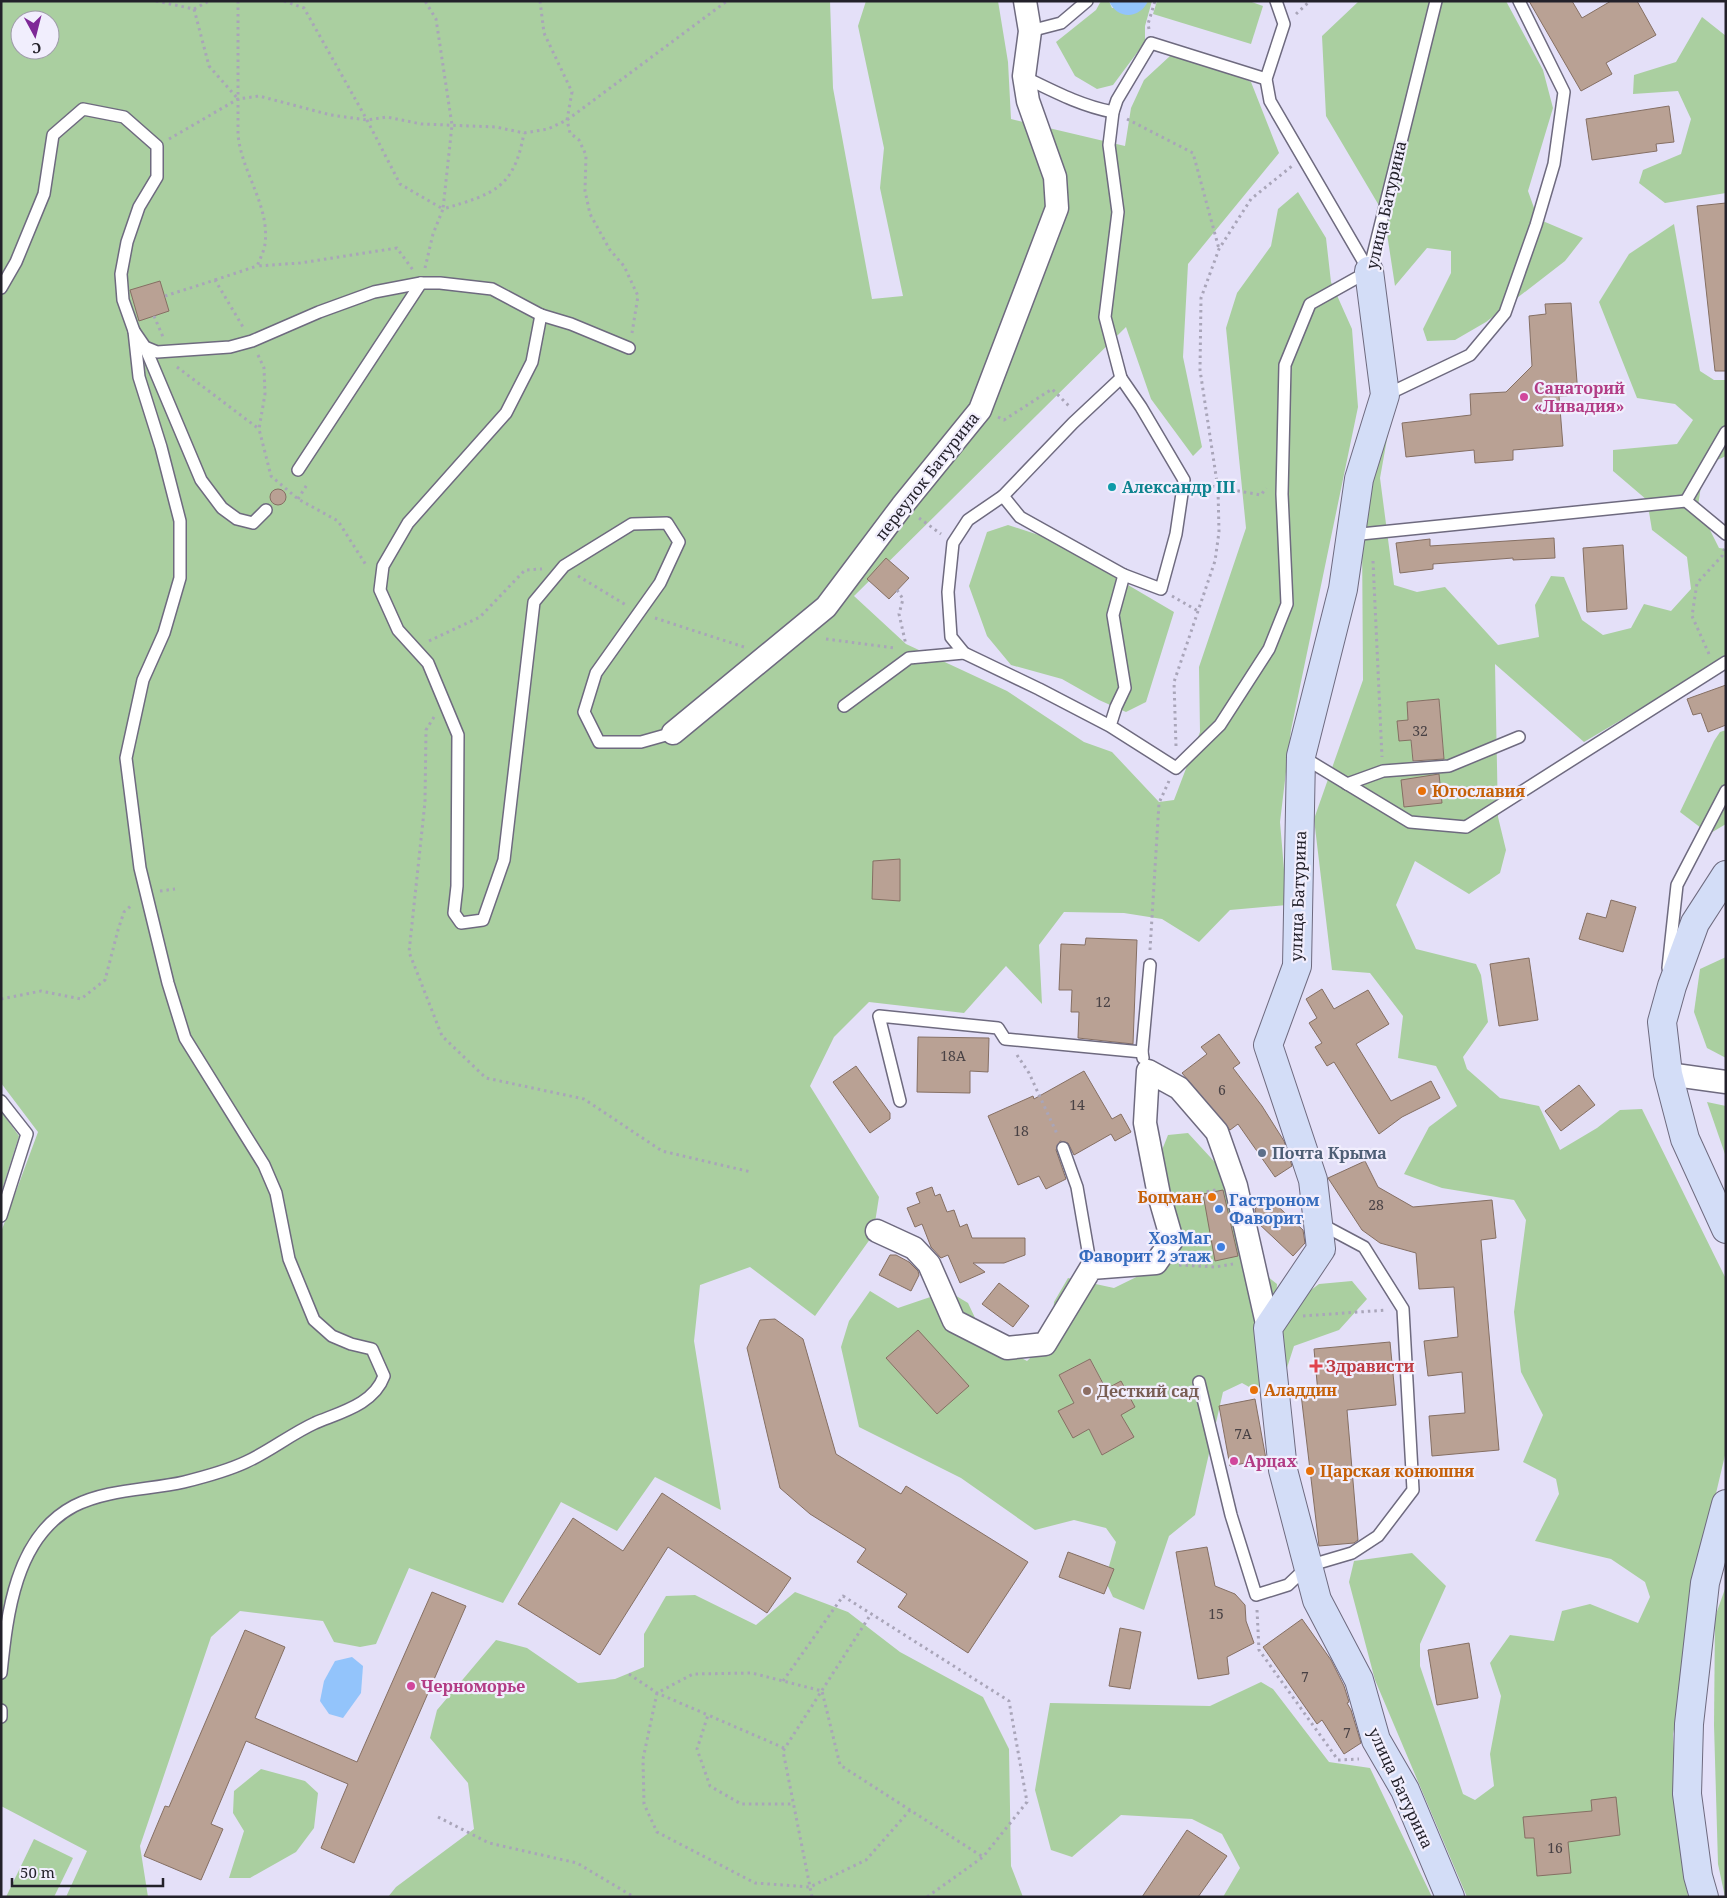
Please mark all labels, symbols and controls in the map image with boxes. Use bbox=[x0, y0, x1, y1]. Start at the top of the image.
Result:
north arrow bbox=[10, 10, 60, 60]
text: С bbox=[31, 38, 42, 58]
street label: улица Батурина bbox=[1361, 139, 1411, 271]
place label: Санаторий «Ливадия» bbox=[1534, 377, 1625, 417]
marker: Санаторий «Ливадия» bbox=[1518, 391, 1530, 403]
street label: переулок Батурина bbox=[870, 407, 984, 545]
place label: Александр III bbox=[1122, 476, 1235, 498]
marker: Александр III bbox=[1106, 481, 1118, 493]
house number: 32 bbox=[1412, 721, 1428, 740]
place label: Югославия bbox=[1432, 780, 1525, 802]
marker: Югославия bbox=[1416, 785, 1428, 797]
street label: улица Батурина bbox=[1285, 830, 1311, 962]
house number: 12 bbox=[1095, 992, 1111, 1011]
house number: 18А bbox=[940, 1046, 966, 1065]
house number: 6 bbox=[1218, 1080, 1226, 1099]
house number: 14 bbox=[1069, 1095, 1085, 1114]
house number: 18 bbox=[1013, 1121, 1029, 1140]
place label: Почта Крыма bbox=[1272, 1142, 1387, 1164]
marker: Почта Крыма bbox=[1256, 1147, 1268, 1159]
place label: Боцман bbox=[1137, 1186, 1202, 1208]
place label: Гастроном Фаворит bbox=[1229, 1189, 1320, 1229]
marker: Боцман bbox=[1206, 1191, 1218, 1203]
house number: 28 bbox=[1368, 1195, 1384, 1214]
marker: Гастроном Фаворит bbox=[1213, 1203, 1225, 1215]
place label: ХозМаг Фаворит 2 этаж bbox=[1079, 1227, 1212, 1267]
marker: ХозМаг Фаворит 2 этаж bbox=[1215, 1241, 1227, 1253]
place label: Здрависти bbox=[1326, 1355, 1415, 1377]
marker: Здрависти bbox=[1310, 1360, 1322, 1372]
place label: Аладдин bbox=[1264, 1379, 1337, 1401]
place label: Десткий сад bbox=[1097, 1380, 1199, 1402]
marker: Аладдин bbox=[1248, 1384, 1260, 1396]
marker: Десткий сад bbox=[1081, 1385, 1093, 1397]
house number: 7А bbox=[1234, 1424, 1252, 1443]
place label: Арцах bbox=[1244, 1450, 1298, 1472]
marker: Арцах bbox=[1228, 1455, 1240, 1467]
place label: Царская конюшня bbox=[1320, 1460, 1475, 1482]
marker: Царская конюшня bbox=[1304, 1465, 1316, 1477]
house number: 15 bbox=[1208, 1604, 1224, 1623]
house number: 7 bbox=[1301, 1667, 1309, 1686]
place label: Черноморье bbox=[421, 1675, 525, 1697]
marker: Черноморье bbox=[405, 1680, 417, 1692]
house number: 7 bbox=[1343, 1723, 1351, 1742]
street label: улица Батурина bbox=[1363, 1724, 1439, 1852]
house number: 16 bbox=[1547, 1838, 1563, 1857]
scale bar bbox=[12, 1856, 164, 1888]
text: 50 m bbox=[20, 1862, 55, 1882]

